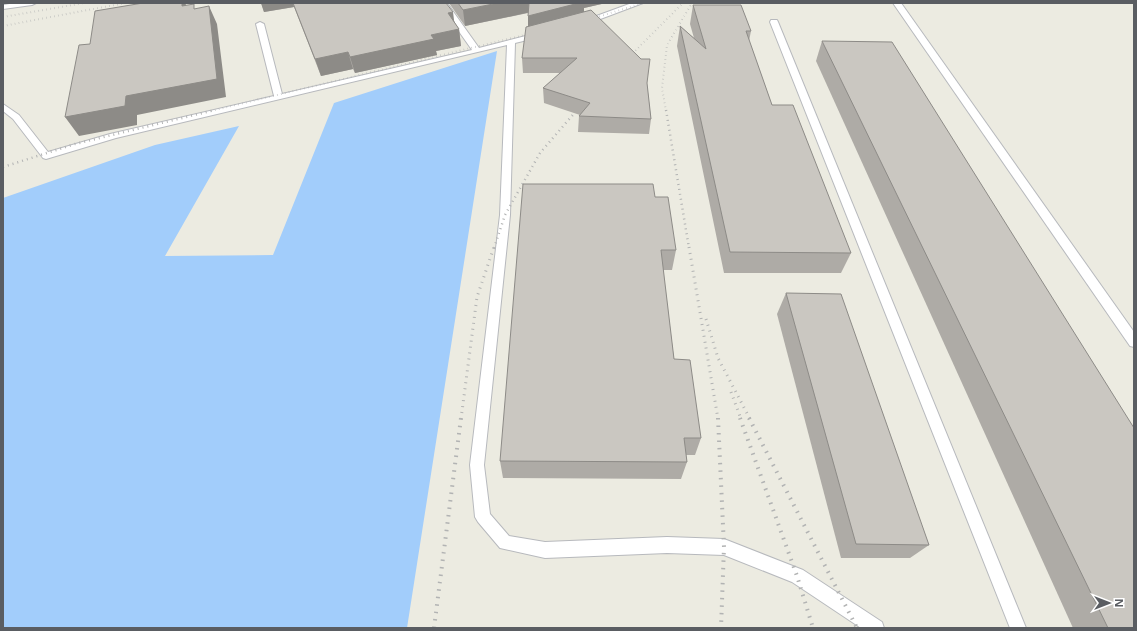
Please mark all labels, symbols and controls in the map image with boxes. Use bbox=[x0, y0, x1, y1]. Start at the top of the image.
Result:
north arrow bbox=[1089, 583, 1129, 623]
text: N bbox=[1112, 599, 1127, 607]

